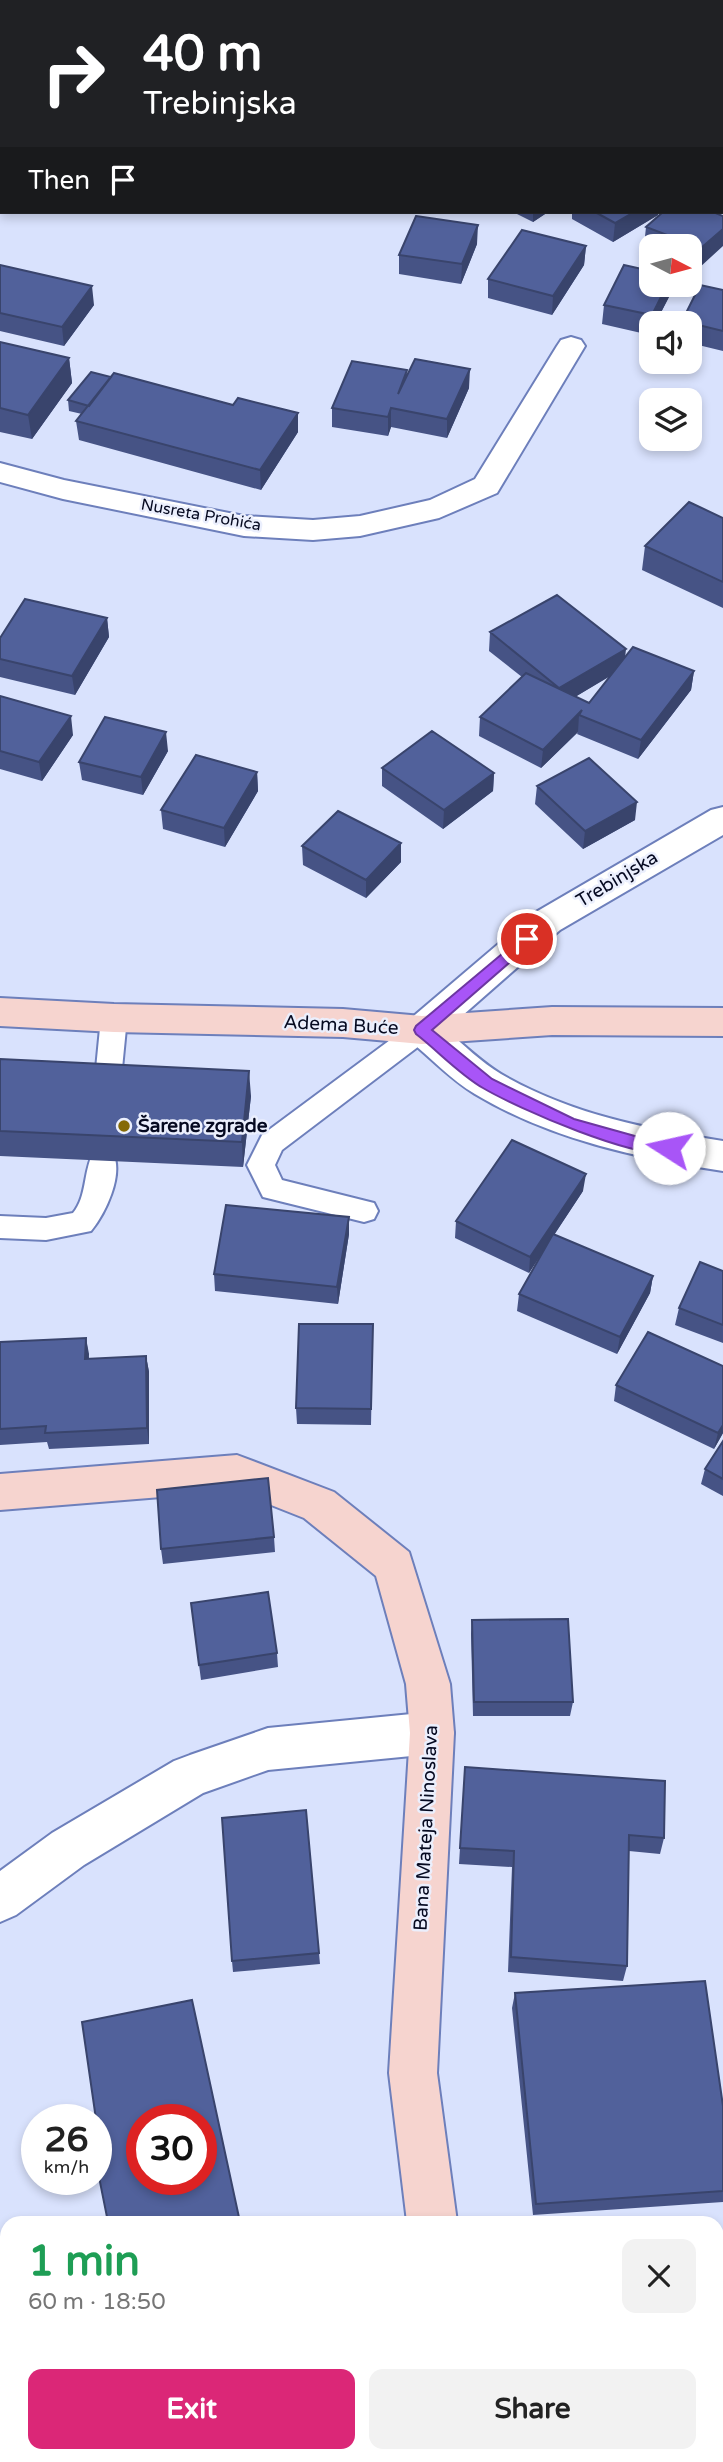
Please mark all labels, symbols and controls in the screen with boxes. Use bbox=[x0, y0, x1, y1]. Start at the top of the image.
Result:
text: 40 m bbox=[143, 25, 262, 84]
icon: right bbox=[28, 28, 119, 119]
text: Trebinjska bbox=[143, 85, 297, 123]
icon: arrive bbox=[104, 161, 142, 199]
text: Then bbox=[28, 165, 90, 196]
north arrow bbox=[639, 234, 702, 298]
map controls bbox=[639, 234, 702, 451]
button: sound bbox=[639, 311, 702, 374]
button: layers bbox=[639, 388, 702, 451]
street label: Nusreta Prohića bbox=[139, 495, 263, 535]
street label: Trebinjska bbox=[572, 846, 662, 912]
pin bbox=[497, 909, 557, 969]
icon: arrive bbox=[508, 920, 546, 958]
street label: Adema Buće bbox=[283, 1011, 399, 1039]
position arrow bbox=[632, 1111, 706, 1185]
place label: Šarene zgrade bbox=[138, 1114, 268, 1138]
marker: Šarene zgrade bbox=[116, 1118, 132, 1134]
street label: Bana Mateja Ninoslava bbox=[410, 1725, 442, 1931]
speed limit sign: 30 bbox=[126, 2104, 217, 2195]
text: 26 bbox=[45, 2119, 88, 2161]
text: km/h bbox=[44, 2156, 89, 2178]
text: 1 min bbox=[28, 2236, 140, 2287]
button: close bbox=[622, 2239, 696, 2313]
text: 60 m · 18:50 bbox=[28, 2288, 166, 2316]
button: Exit bbox=[28, 2369, 355, 2449]
button: Share bbox=[369, 2369, 696, 2449]

